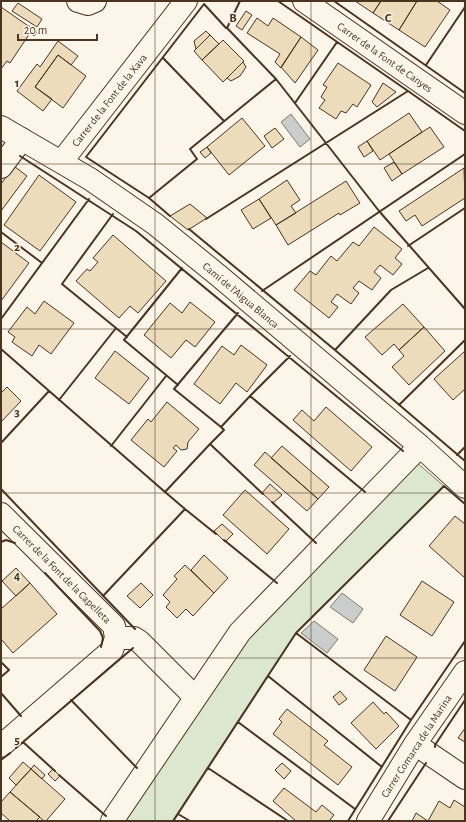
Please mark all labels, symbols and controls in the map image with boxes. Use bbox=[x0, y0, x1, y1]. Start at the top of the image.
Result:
text: B bbox=[229, 12, 237, 25]
scale bar bbox=[18, 16, 97, 42]
street label: Carrer de la Font de Canyes bbox=[335, 19, 435, 95]
text: 20 m bbox=[24, 24, 47, 36]
street label: Carrer de la Font de la Xava bbox=[70, 52, 149, 149]
text: 1 bbox=[15, 77, 19, 90]
text: 2 bbox=[14, 241, 20, 254]
street label: Camí de l’Aigua Blanca bbox=[200, 260, 281, 330]
text: 3 bbox=[14, 406, 20, 419]
street label: Carrer de la Font de la Capelleta bbox=[10, 523, 113, 626]
text: 4 bbox=[14, 570, 21, 583]
street label: Carrer Comarca de la Marina bbox=[379, 693, 454, 800]
text: 5 bbox=[14, 734, 20, 747]

